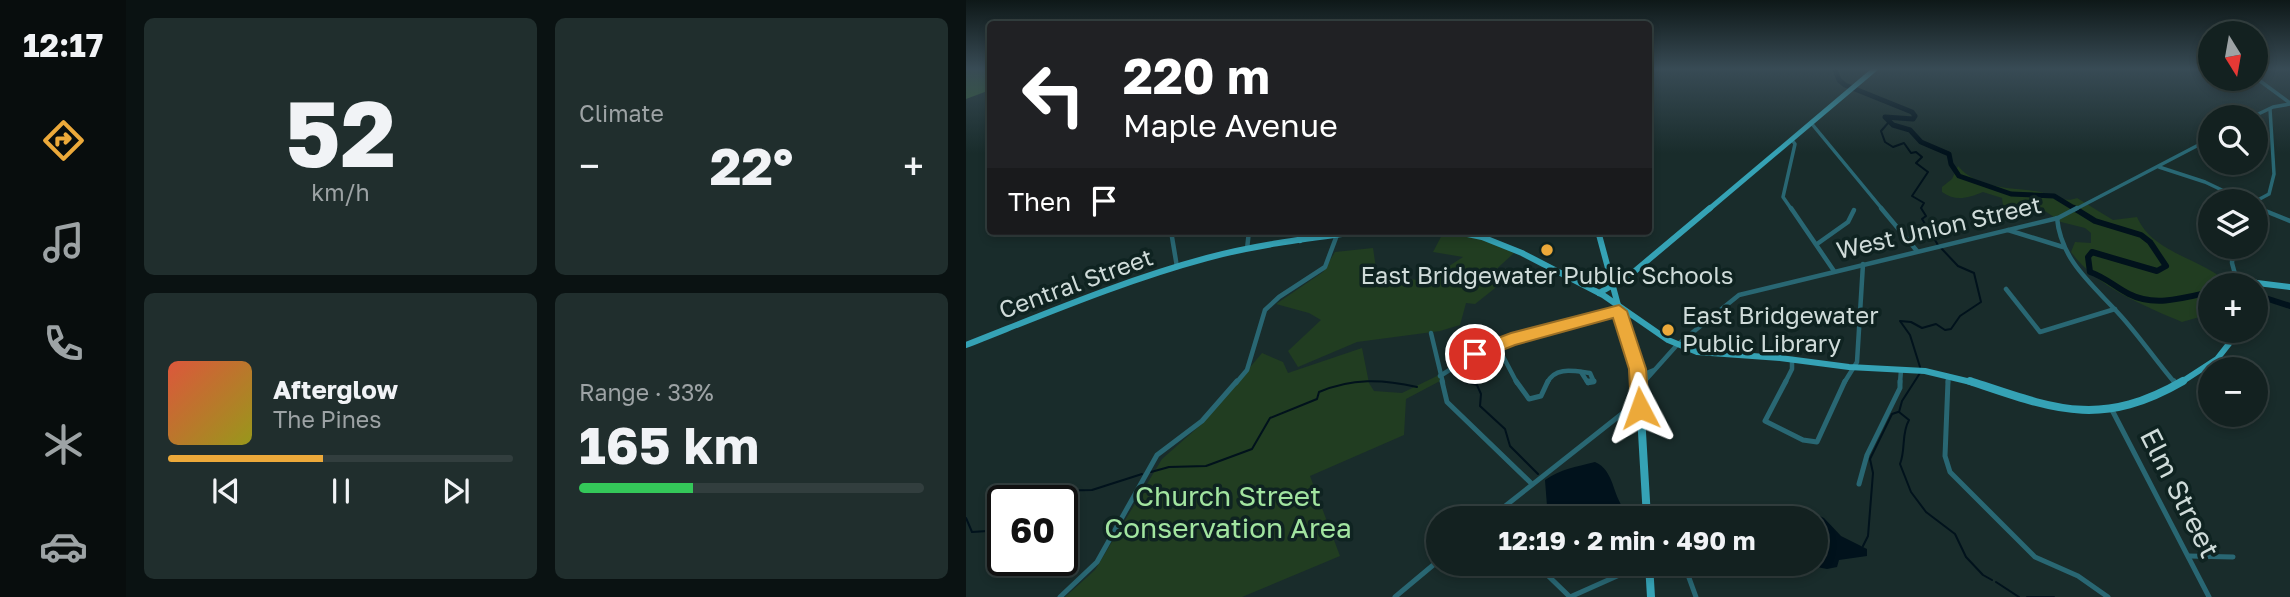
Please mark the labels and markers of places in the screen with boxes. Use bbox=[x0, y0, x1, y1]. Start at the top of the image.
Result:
marker: East Bridgewater Public Schools bbox=[1539, 242, 1555, 258]
place label: East Bridgewater Public Schools bbox=[1360, 260, 1734, 289]
place label: East Bridgewater Public Library bbox=[1682, 300, 1879, 357]
marker: East Bridgewater Public Library bbox=[1660, 322, 1676, 338]
pin bbox=[1445, 324, 1505, 384]

